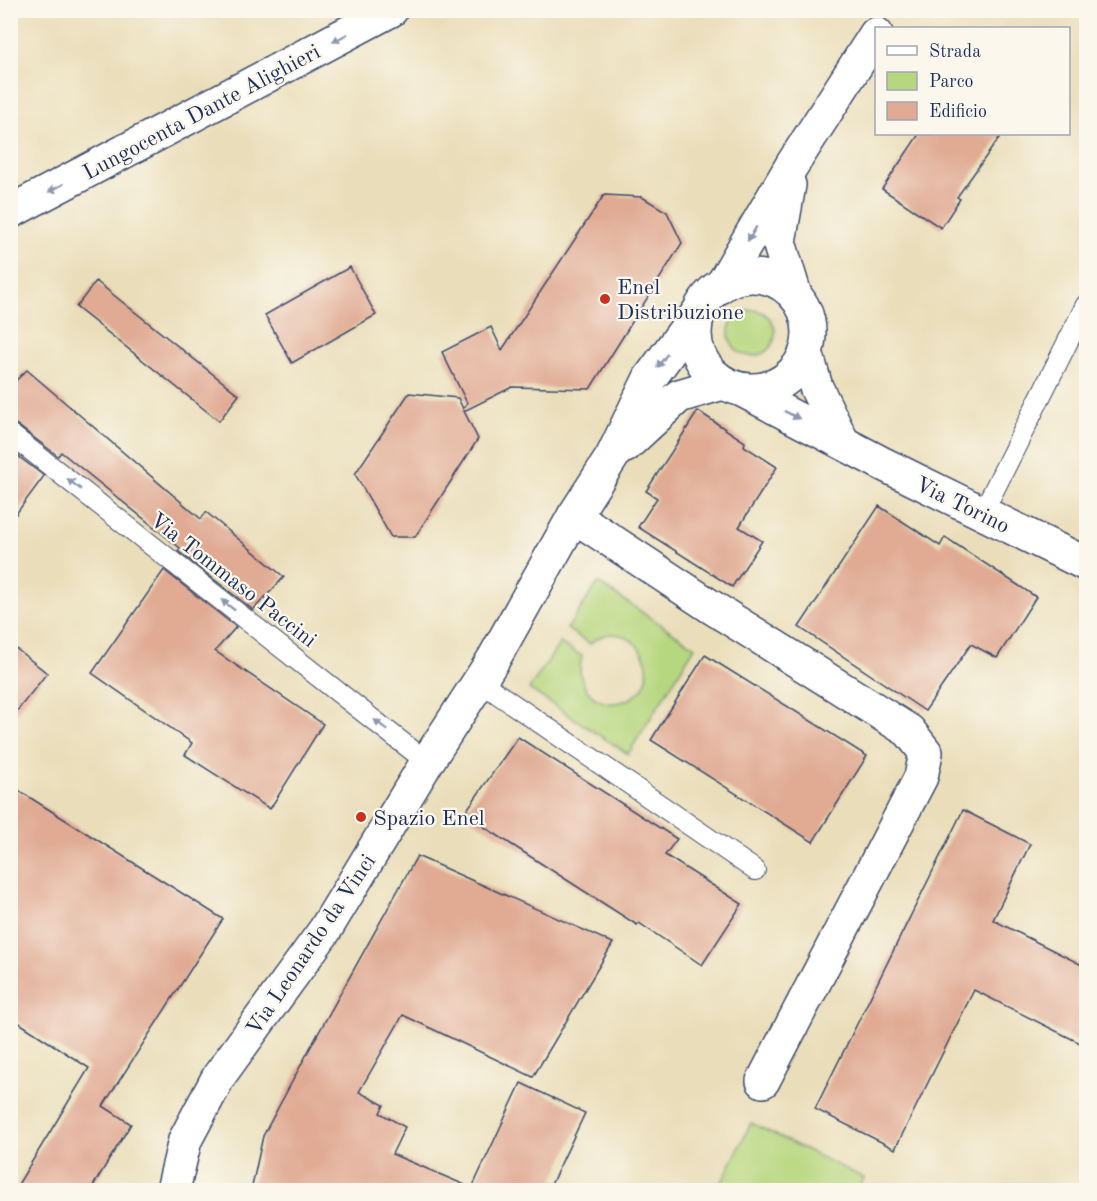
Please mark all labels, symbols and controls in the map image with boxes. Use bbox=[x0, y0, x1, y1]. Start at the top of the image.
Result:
legend bbox=[875, 27, 1070, 135]
one-way arrow bbox=[331, 33, 348, 43]
street label: Lungocenta Dante Alighieri bbox=[80, 41, 324, 185]
text: Strada bbox=[929, 43, 981, 61]
text: Parco bbox=[929, 73, 974, 91]
text: Edificio bbox=[929, 103, 987, 121]
one-way arrow bbox=[47, 183, 64, 193]
one-way arrow bbox=[747, 226, 757, 243]
place label: Enel Distribuzione bbox=[617, 277, 744, 324]
marker: Enel Distribuzione bbox=[598, 292, 612, 306]
one-way arrow bbox=[657, 354, 669, 369]
one-way arrow bbox=[784, 410, 801, 420]
street label: Via Torino bbox=[912, 474, 1013, 538]
one-way arrow bbox=[67, 479, 82, 491]
street label: Via Tommaso Paccini bbox=[145, 509, 320, 652]
one-way arrow bbox=[220, 599, 235, 611]
one-way arrow bbox=[373, 719, 389, 732]
place label: Spazio Enel bbox=[373, 808, 485, 830]
marker: Spazio Enel bbox=[354, 810, 368, 824]
street label: Via Leonardo da Vinci bbox=[243, 851, 380, 1040]

